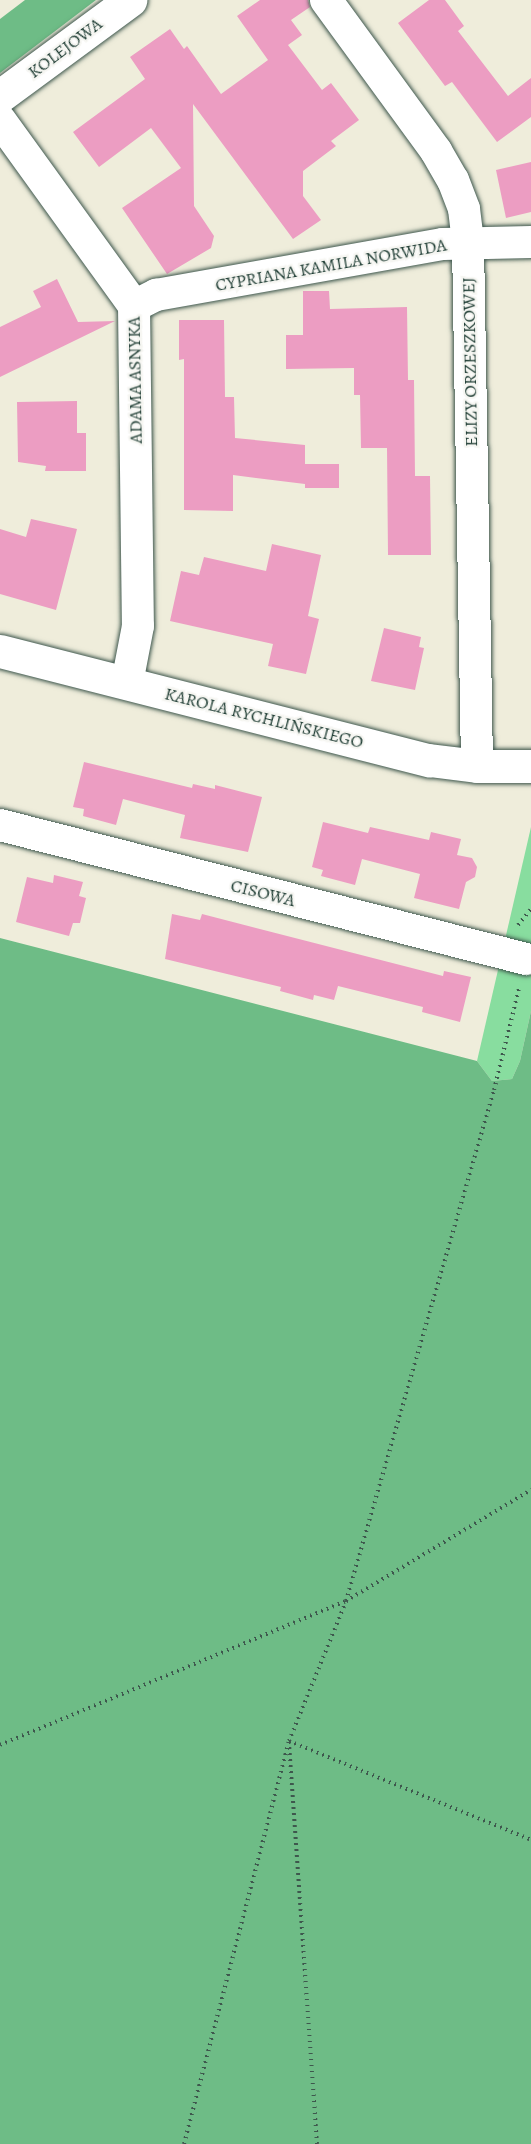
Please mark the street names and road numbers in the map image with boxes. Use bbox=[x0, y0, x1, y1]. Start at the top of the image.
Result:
street label: KOLEJOWA bbox=[24, 13, 106, 83]
street label: CYPRIANA KAMILA NORWIDA bbox=[214, 234, 448, 296]
street label: ELIZY ORZESZKOWEJ bbox=[458, 277, 482, 447]
street label: ADAMA ASNYKA bbox=[123, 316, 147, 444]
street label: KAROLA RYCHLIŃSKIEGO bbox=[162, 683, 366, 753]
street label: CISOWA bbox=[228, 875, 298, 911]

